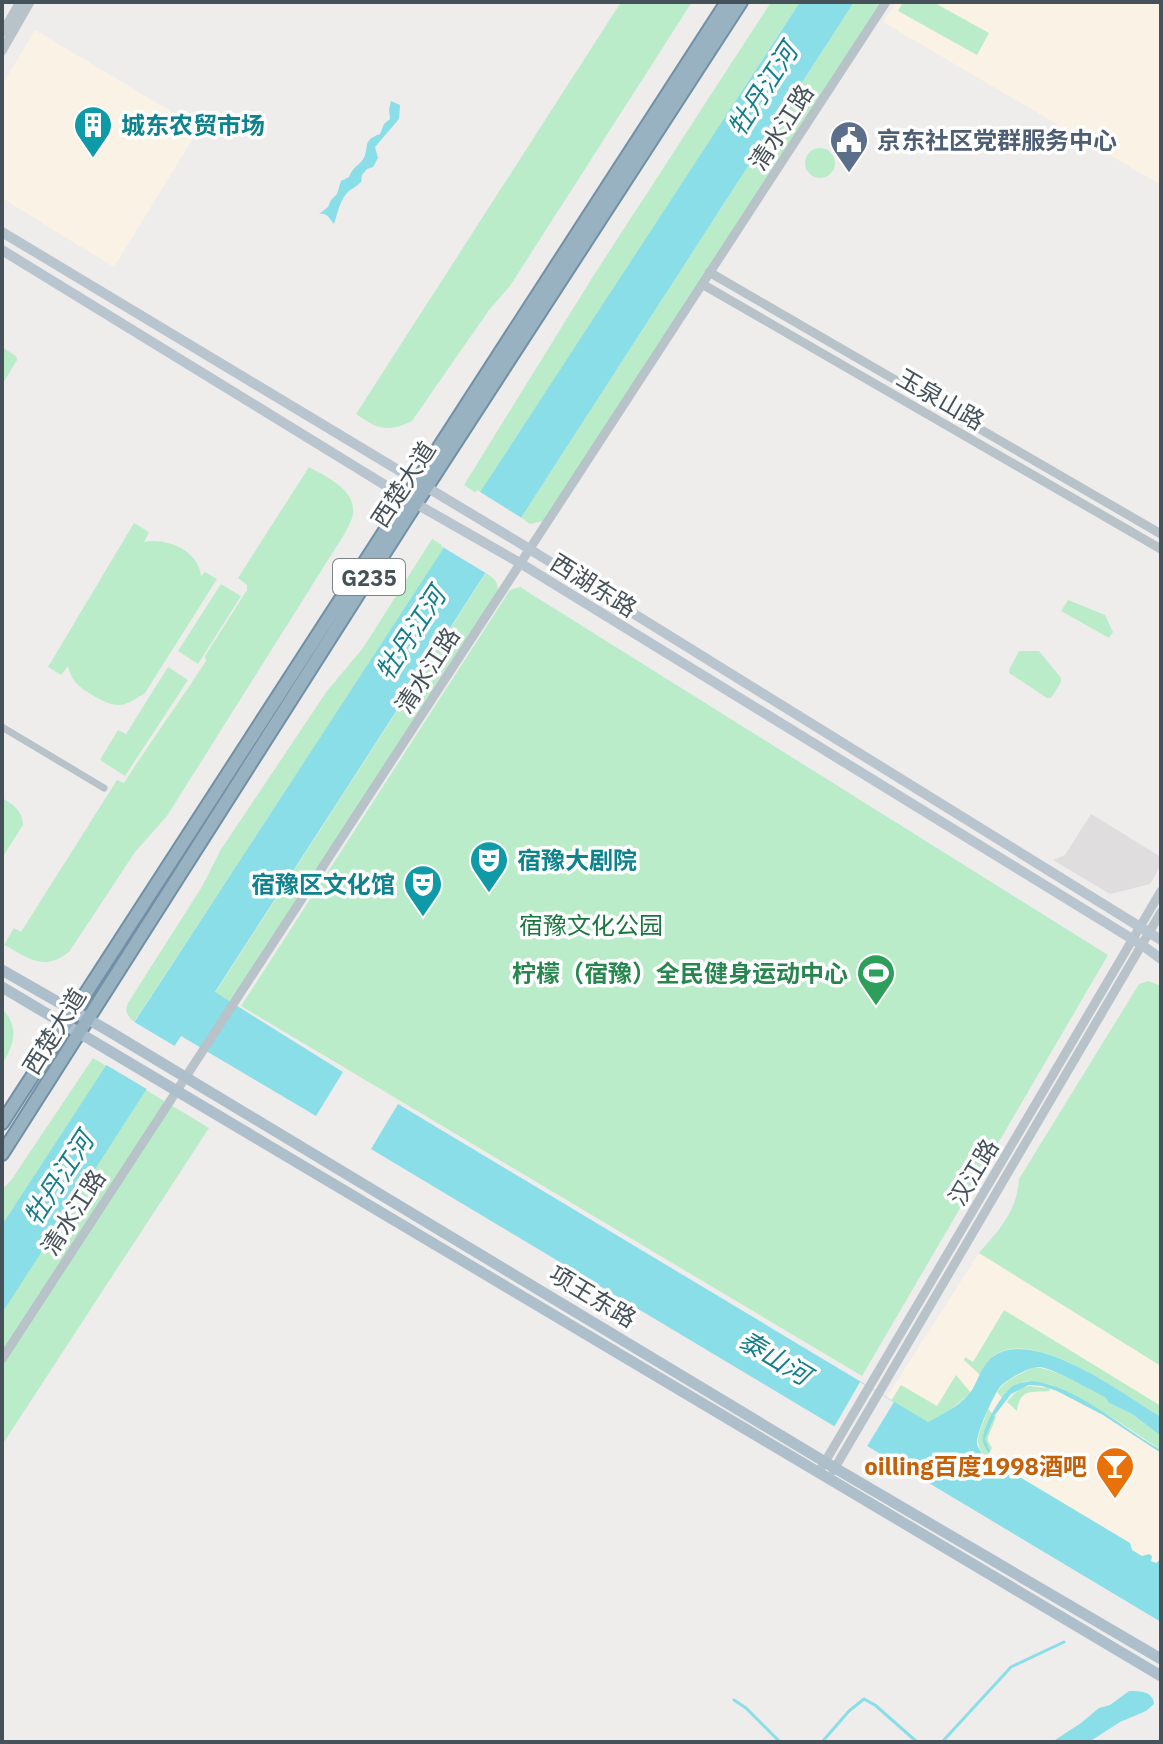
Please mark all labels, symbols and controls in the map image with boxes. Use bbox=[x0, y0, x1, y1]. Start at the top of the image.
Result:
water label: 牡丹江河 bbox=[719, 32, 807, 142]
street label: 清水江路 bbox=[741, 78, 821, 176]
building icon: 城东农贸市场 bbox=[72, 104, 114, 159]
place label: 城东农贸市场 bbox=[121, 109, 265, 141]
public building icon: 京东社区党群服务中心 bbox=[828, 119, 870, 174]
place label: 京东社区党群服务中心 bbox=[877, 124, 1117, 156]
street label: 玉泉山路 bbox=[891, 361, 991, 437]
street label: 西楚大道 bbox=[363, 435, 443, 533]
street label: 西湖东路 bbox=[545, 546, 643, 624]
road number: G235 bbox=[333, 559, 405, 595]
water label: 牡丹江河 bbox=[367, 576, 455, 686]
street label: 清水江路 bbox=[387, 621, 467, 719]
theatre icon: 宿豫大剧院 bbox=[468, 839, 510, 894]
place label: 宿豫大剧院 bbox=[517, 844, 637, 876]
theatre icon: 宿豫区文化馆 bbox=[402, 863, 444, 918]
place label: 宿豫区文化馆 bbox=[251, 868, 395, 900]
park label: 宿豫文化公园 bbox=[519, 909, 663, 941]
sports icon: 柠檬（宿豫）全民健身运动中心 bbox=[855, 952, 897, 1007]
place label: 柠檬（宿豫）全民健身运动中心 bbox=[512, 957, 848, 989]
street label: 西楚大道 bbox=[15, 982, 93, 1080]
water label: 牡丹江河 bbox=[15, 1121, 103, 1231]
street label: 汉江路 bbox=[941, 1133, 1005, 1211]
street label: 清水江路 bbox=[33, 1163, 113, 1261]
street label: 项王东路 bbox=[544, 1258, 642, 1334]
water label: 泰山河 bbox=[733, 1322, 821, 1394]
bar icon: oilling百度1998酒吧 bbox=[1094, 1445, 1136, 1500]
place label: oilling百度1998酒吧 bbox=[864, 1450, 1087, 1482]

